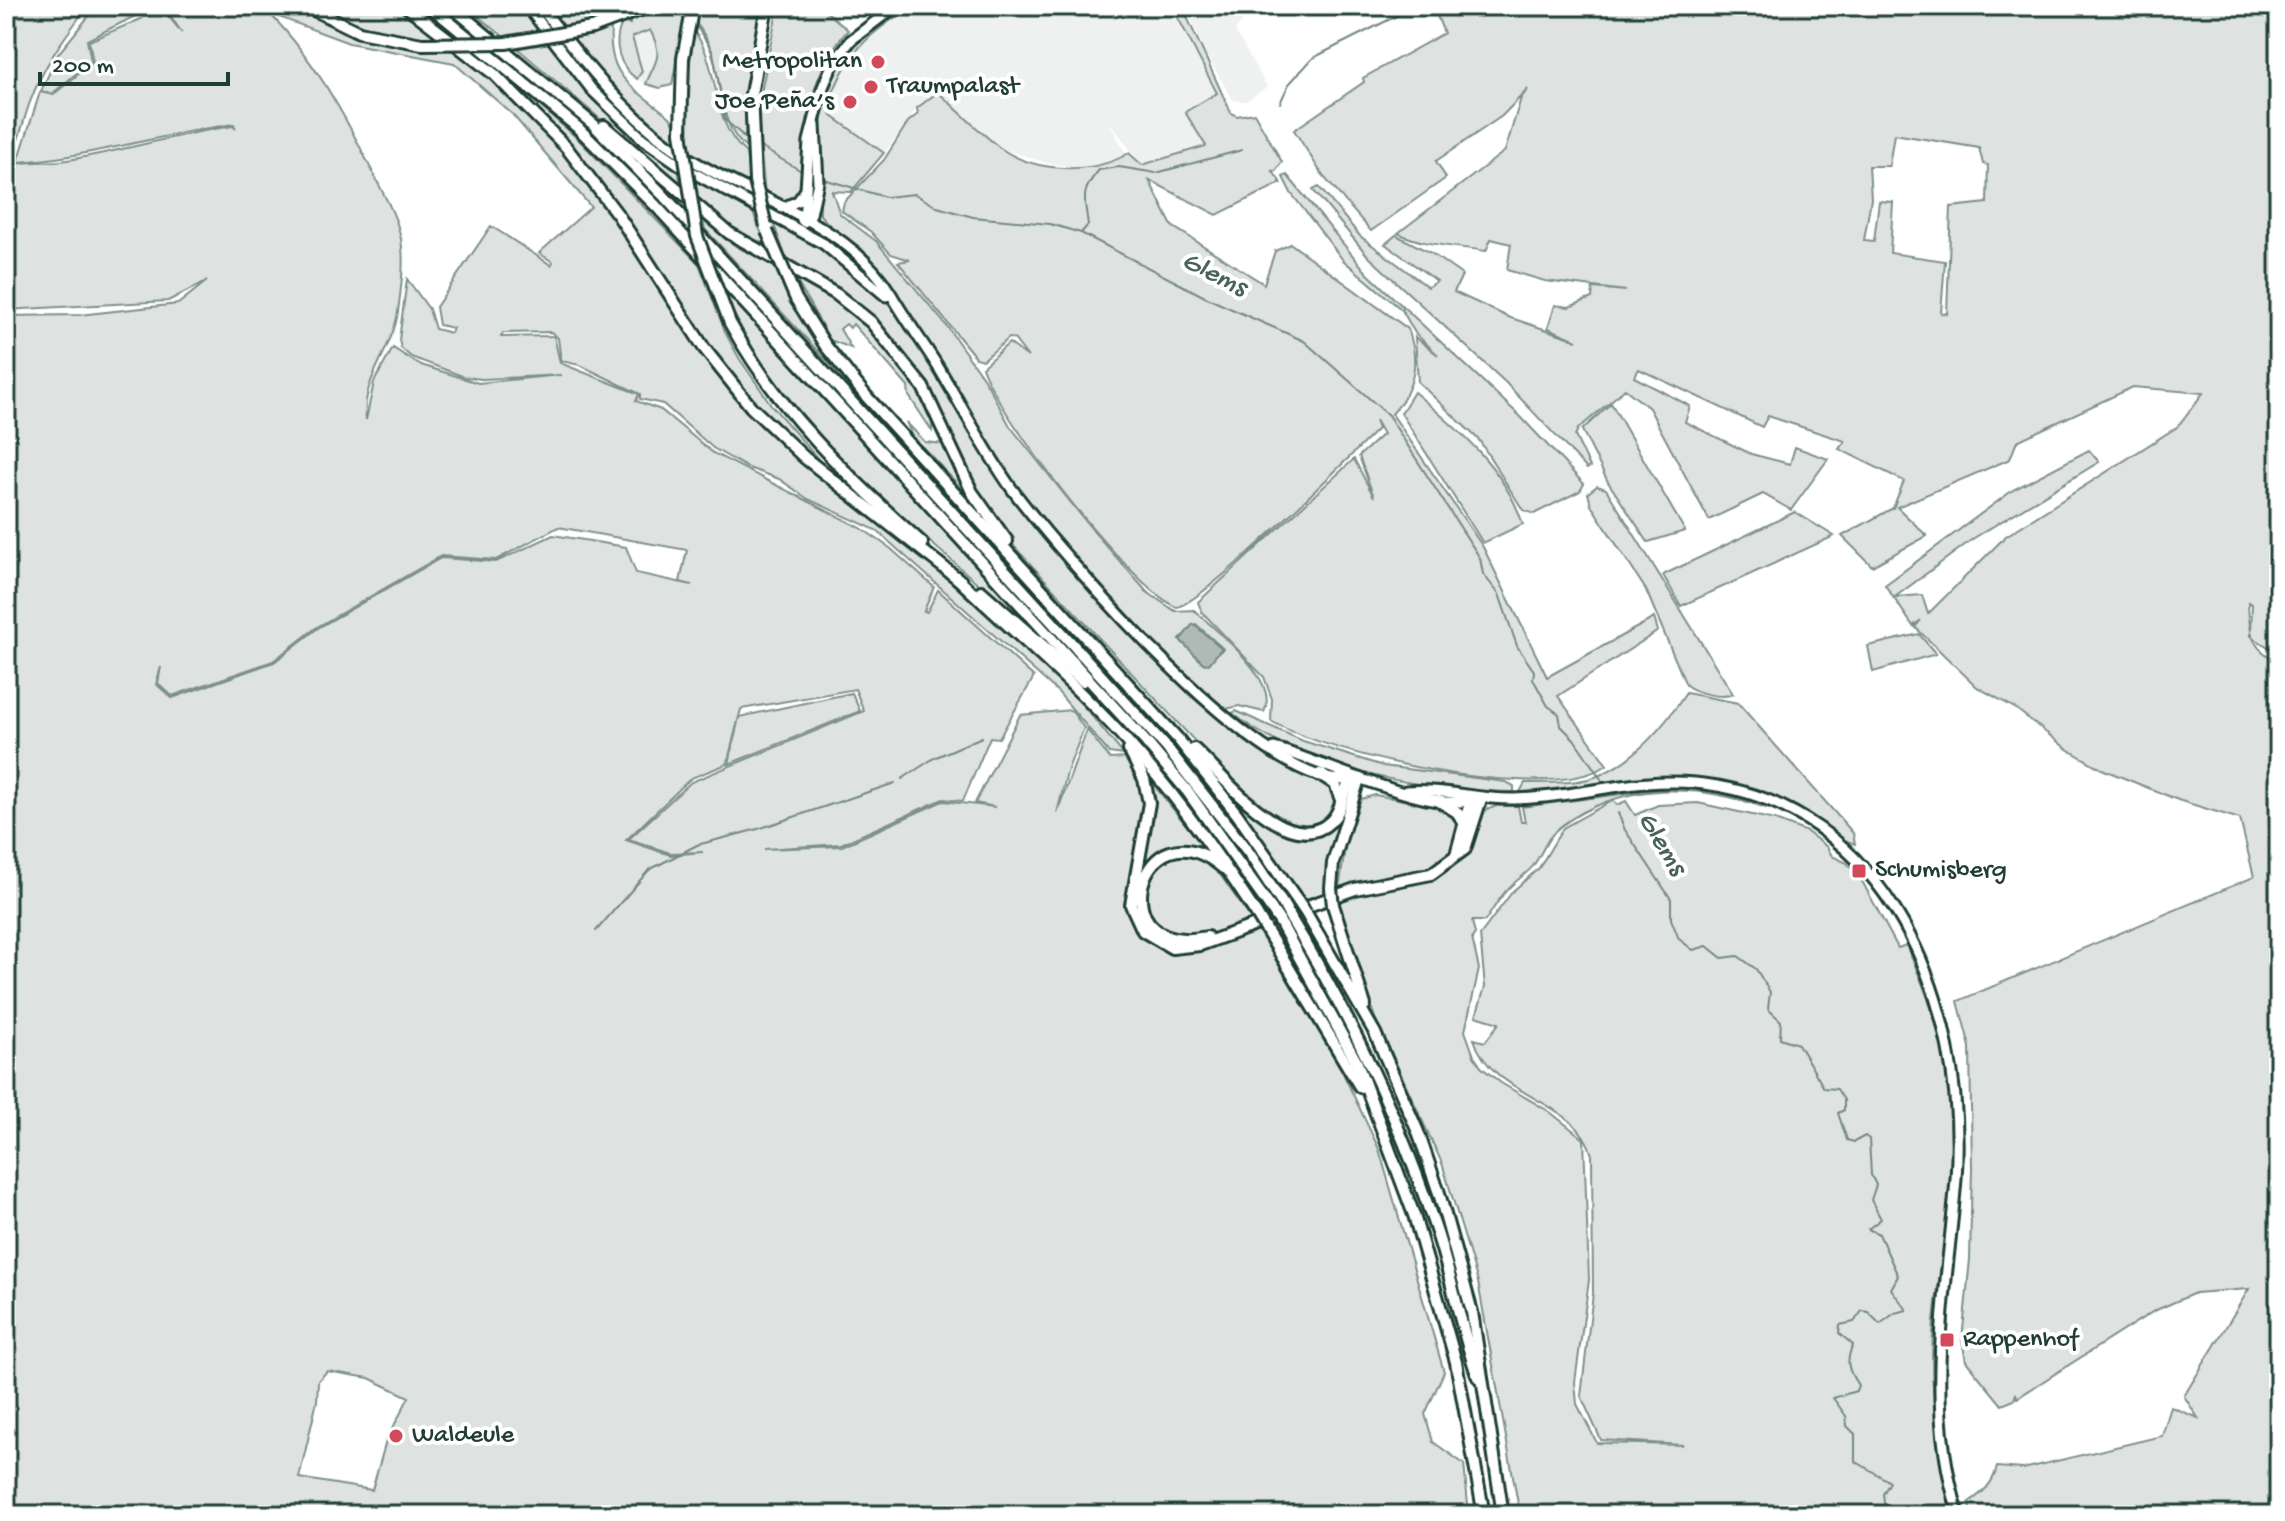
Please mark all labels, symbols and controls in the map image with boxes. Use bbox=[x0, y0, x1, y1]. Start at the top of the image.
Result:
scale bar bbox=[40, 36, 228, 86]
place label: Metropolitan bbox=[722, 47, 863, 78]
text: 200 m bbox=[52, 53, 114, 82]
marker: Metropolitan bbox=[869, 53, 887, 71]
place label: Traumpalast bbox=[885, 72, 1021, 103]
marker: Traumpalast bbox=[862, 78, 880, 96]
place label: Joe Peña’s bbox=[715, 87, 835, 118]
marker: Joe Peña’s bbox=[841, 93, 859, 111]
water label: Glems bbox=[1176, 245, 1254, 306]
water label: Glems bbox=[1629, 806, 1695, 884]
place label: Schumisberg bbox=[1875, 856, 2007, 887]
marker: Schumisberg bbox=[1850, 862, 1868, 880]
place label: Rappenhof bbox=[1963, 1325, 2080, 1356]
marker: Rappenhof bbox=[1938, 1331, 1956, 1349]
place label: Waldeule bbox=[412, 1421, 515, 1452]
marker: Waldeule bbox=[387, 1427, 405, 1445]

